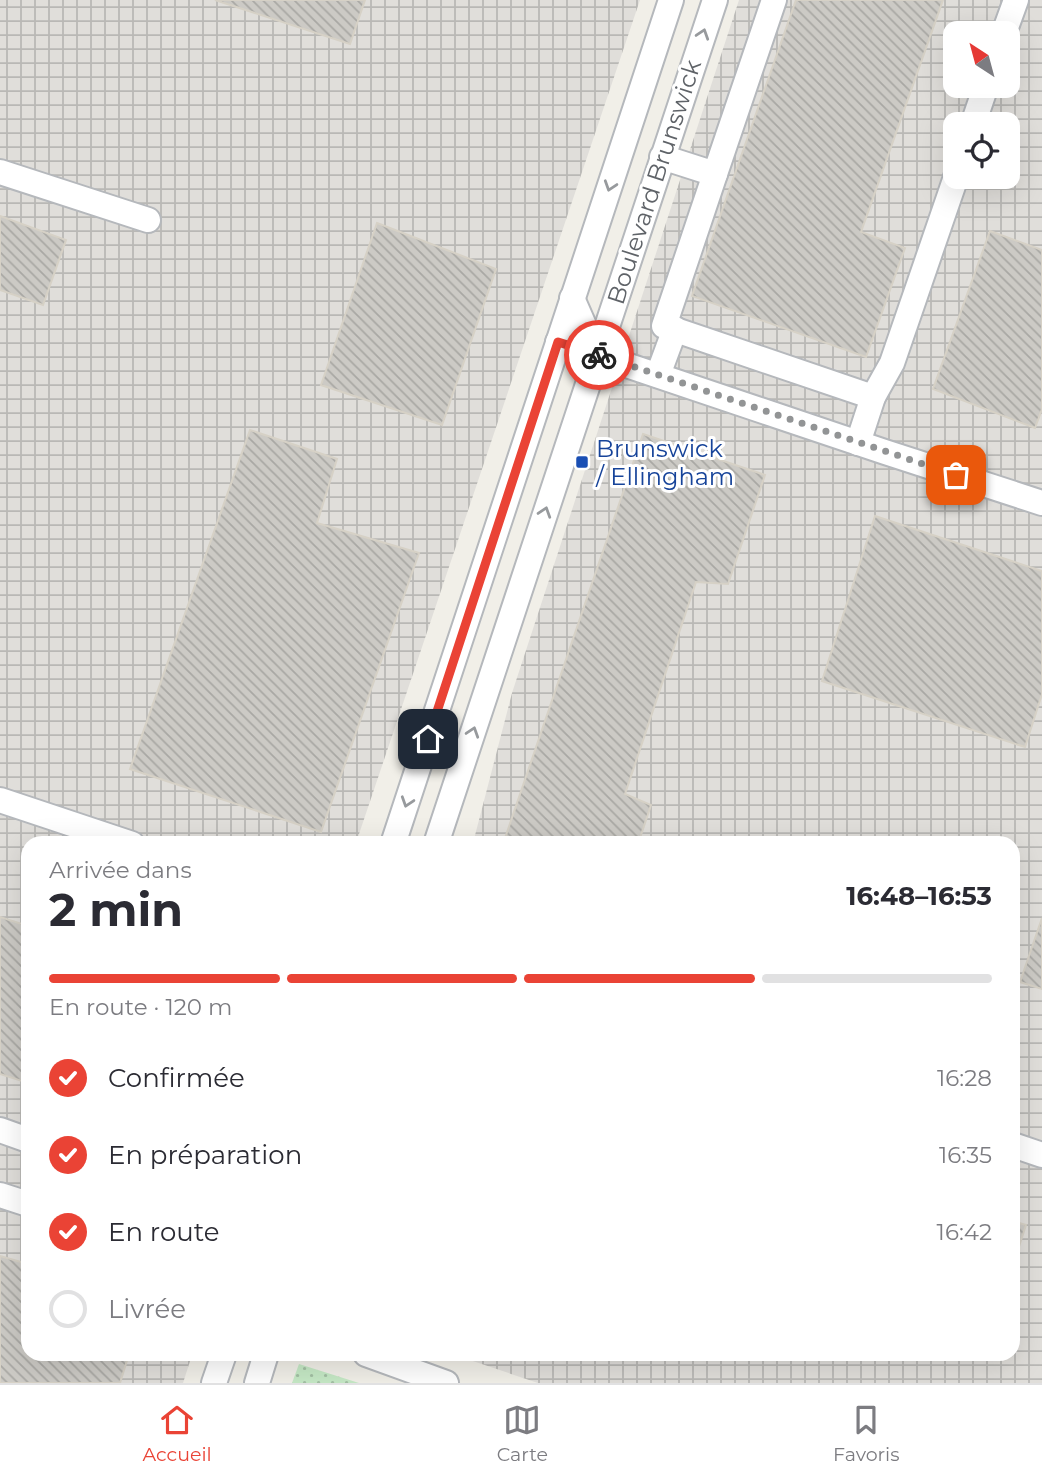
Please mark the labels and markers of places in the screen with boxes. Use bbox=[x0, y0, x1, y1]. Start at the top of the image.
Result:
place label: Brunswick / Ellingham bbox=[595, 434, 734, 491]
pin bbox=[926, 445, 986, 505]
marker: Brunswick / Ellingham bbox=[574, 454, 590, 470]
pin bbox=[398, 709, 458, 769]

